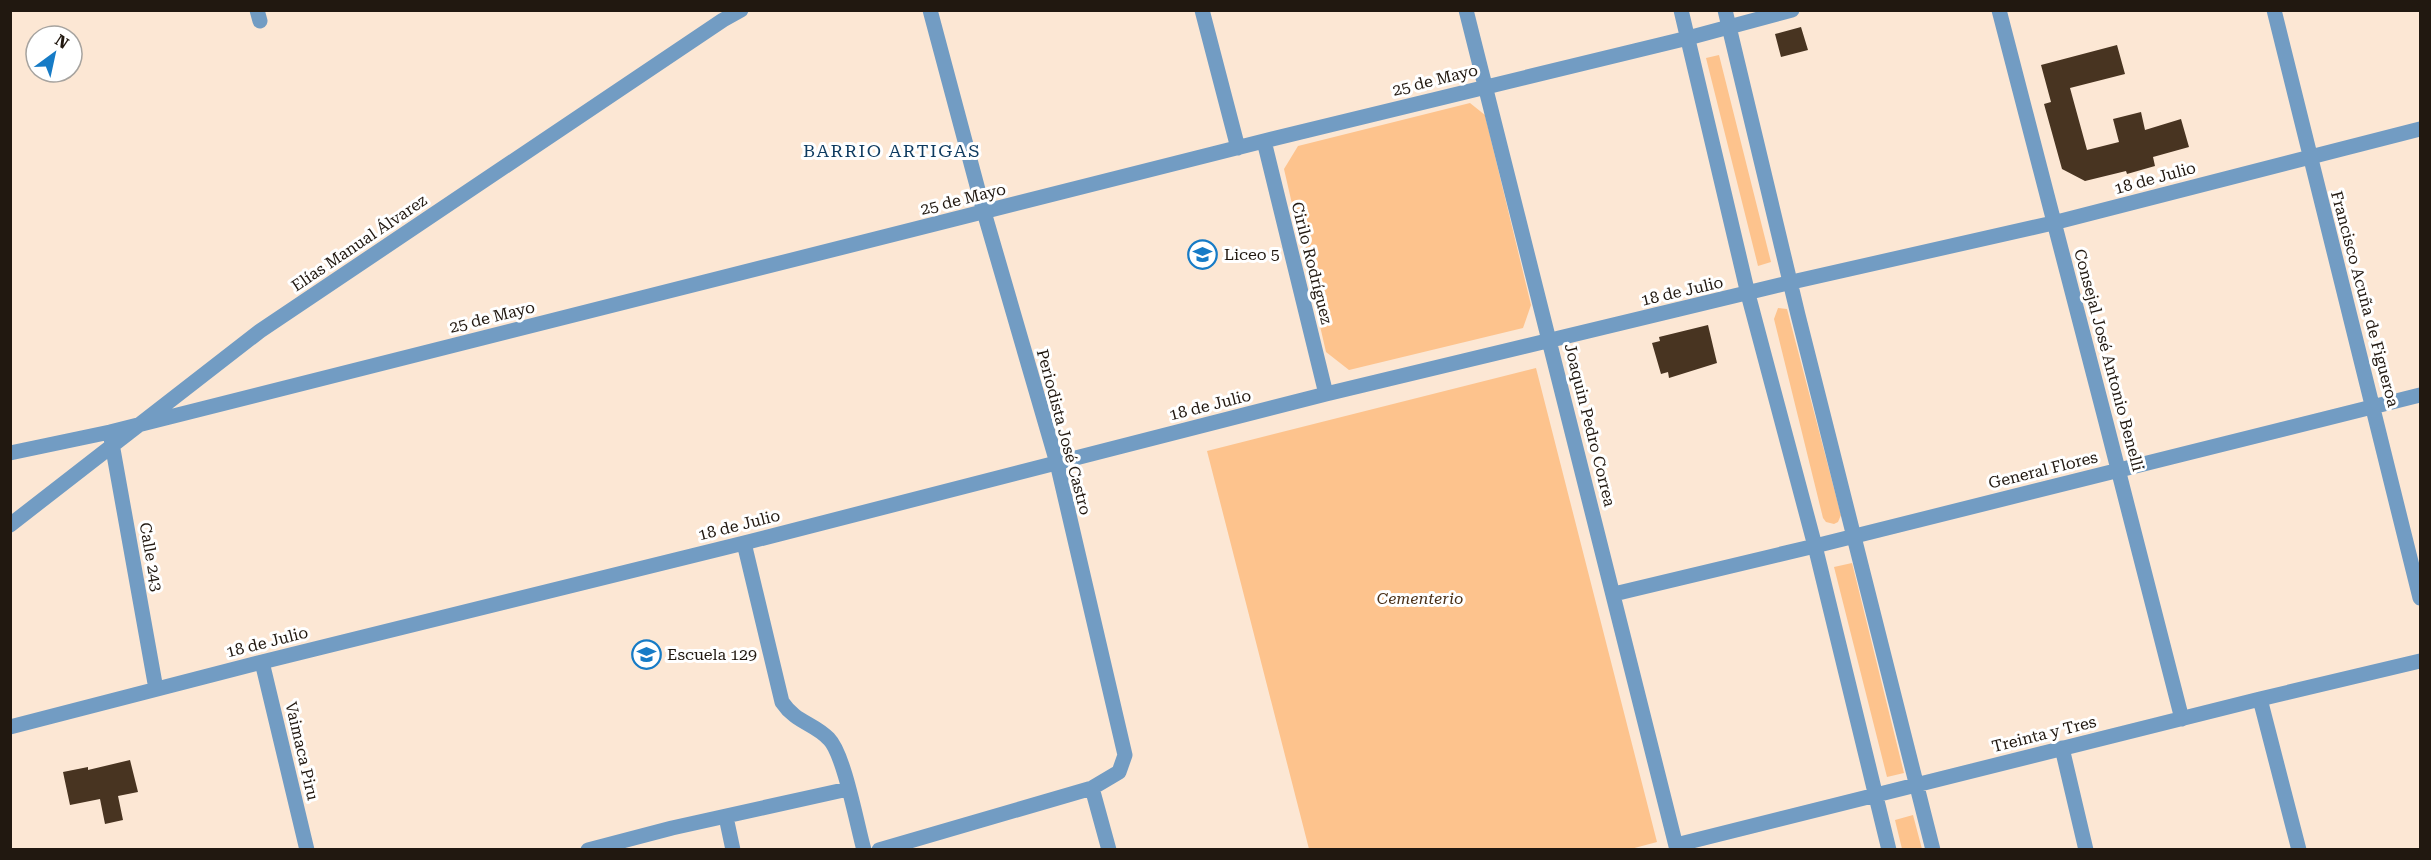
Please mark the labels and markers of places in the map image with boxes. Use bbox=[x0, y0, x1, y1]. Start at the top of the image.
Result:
school or university icon: Liceo 5 bbox=[1187, 238, 1219, 270]
place label: Liceo 5 bbox=[1224, 245, 1280, 264]
school or university icon: Escuela 129 bbox=[630, 638, 662, 670]
place label: Escuela 129 bbox=[667, 645, 757, 664]

